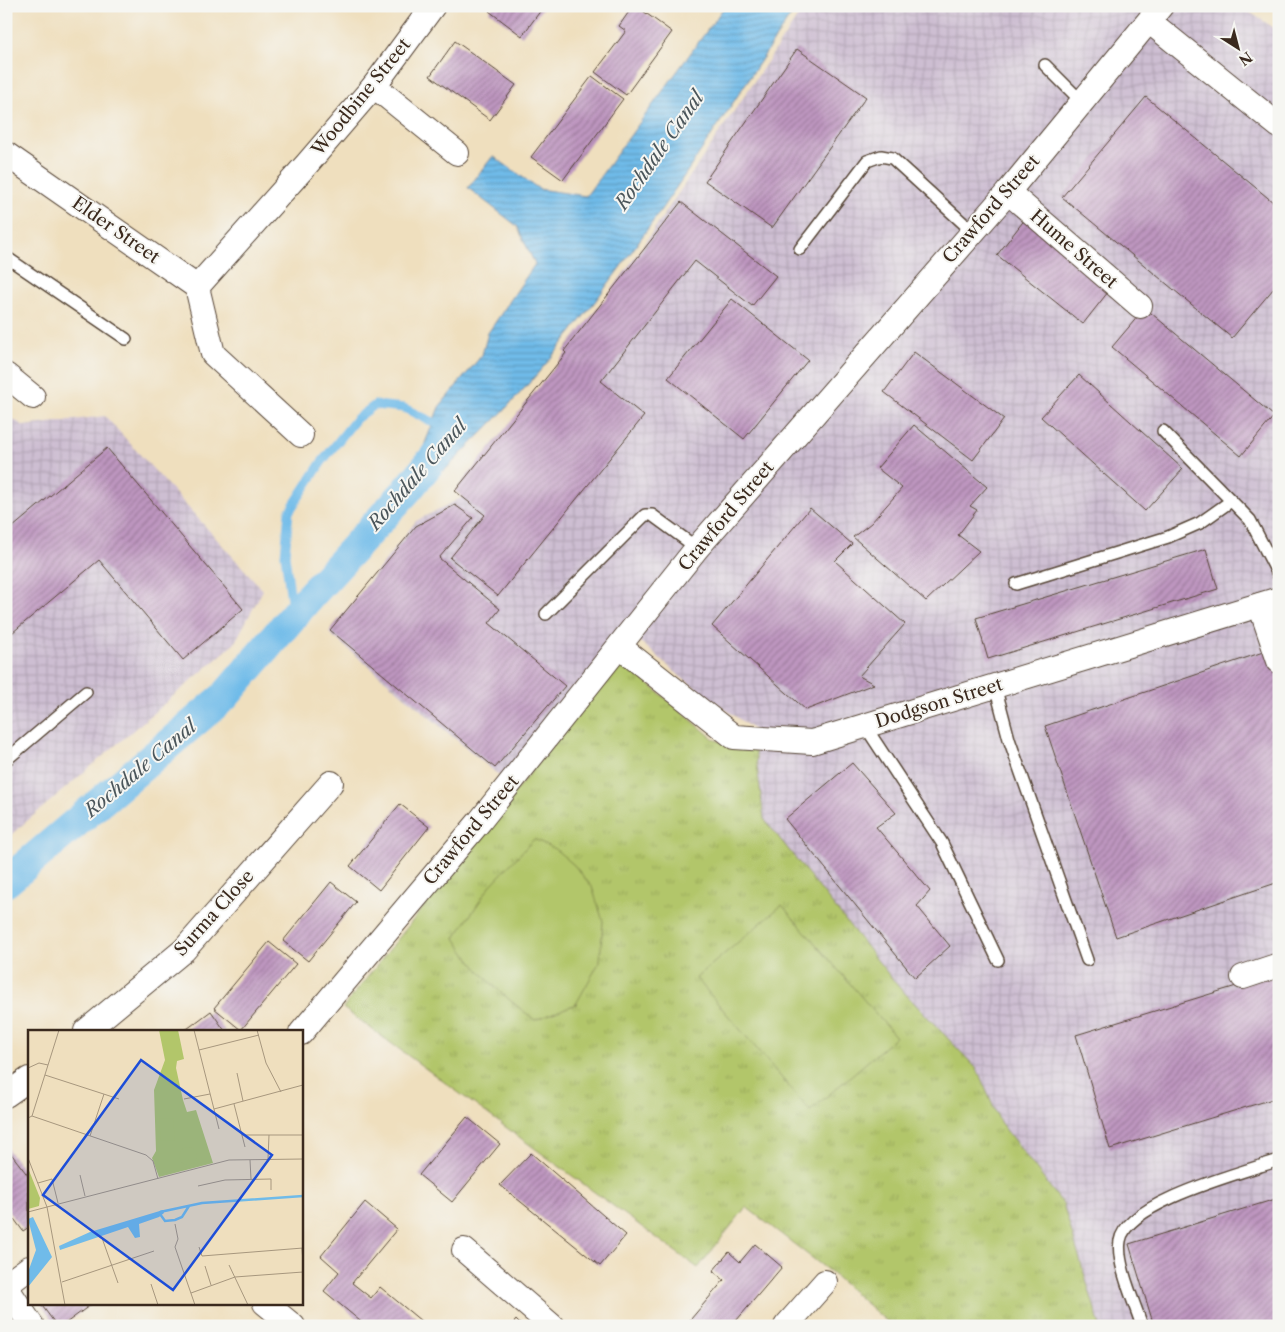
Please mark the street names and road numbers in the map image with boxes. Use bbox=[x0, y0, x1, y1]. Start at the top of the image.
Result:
street label: Woodbine Street bbox=[306, 33, 415, 161]
street label: Crawford Street bbox=[938, 150, 1045, 268]
street label: Elder Street bbox=[68, 192, 165, 269]
street label: Hume Street bbox=[1026, 205, 1123, 293]
street label: Crawford Street bbox=[674, 456, 779, 575]
street label: Dodgson Street bbox=[873, 673, 1006, 733]
street label: Crawford Street bbox=[419, 770, 524, 889]
street label: Surma Close bbox=[170, 865, 258, 961]

